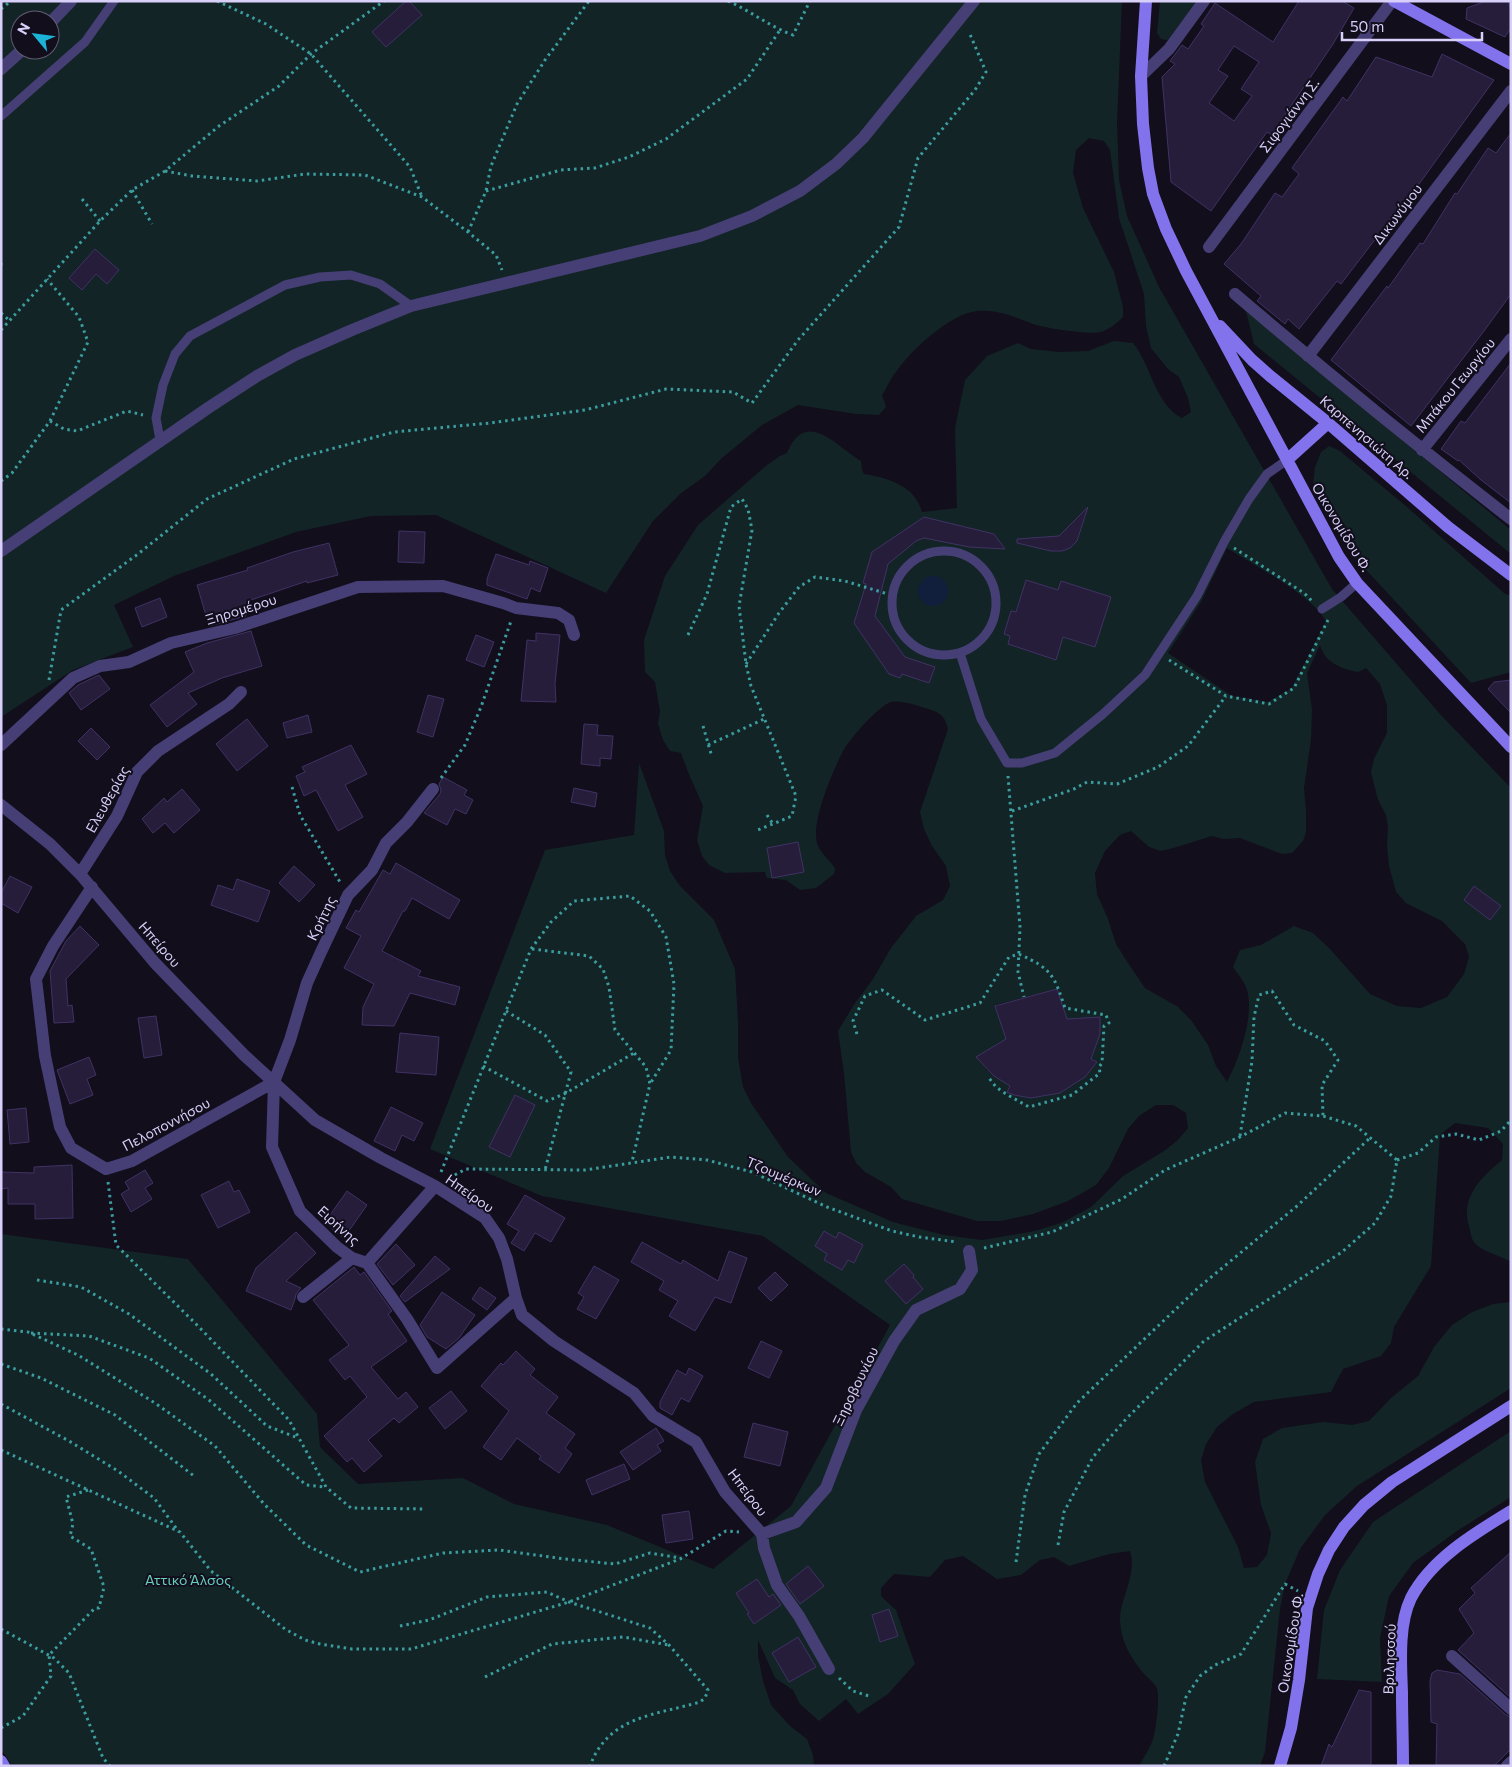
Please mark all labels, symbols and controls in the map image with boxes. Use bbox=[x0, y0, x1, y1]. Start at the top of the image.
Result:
north arrow bbox=[10, 10, 60, 60]
scale bar bbox=[1342, 10, 1482, 42]
text: 50 m bbox=[1350, 17, 1384, 35]
text: N bbox=[13, 20, 33, 37]
street label: Σιφογιάννη Σ. bbox=[1256, 75, 1322, 155]
street label: Δικωνύμου bbox=[1369, 180, 1425, 248]
street label: Μπάκου Γεωργίου bbox=[1412, 334, 1498, 436]
street label: Καρπενησιώτη Αρ. bbox=[1317, 392, 1417, 482]
street label: Οικονομίδου Φ. bbox=[1309, 479, 1375, 575]
street label: Ξηρομέρου bbox=[204, 590, 279, 628]
street label: Ελευθερίας bbox=[82, 763, 132, 835]
street label: Κρήτης bbox=[303, 893, 339, 943]
street label: Ηπείρου bbox=[136, 918, 185, 970]
street label: Πελοποννήσου bbox=[119, 1094, 213, 1154]
street label: Τζουμέρκων bbox=[744, 1153, 824, 1199]
street label: Ηπείρου bbox=[443, 1170, 497, 1216]
street label: Ειρήνης bbox=[314, 1202, 364, 1248]
street label: Ξηροβουνίου bbox=[829, 1344, 882, 1428]
street label: Ηπείρου bbox=[725, 1465, 771, 1519]
park label: Αττικό Άλσος bbox=[145, 1571, 231, 1588]
street label: Οικονομίδου Φ. bbox=[1274, 1592, 1306, 1694]
street label: Βριλησσού bbox=[1379, 1623, 1399, 1695]

